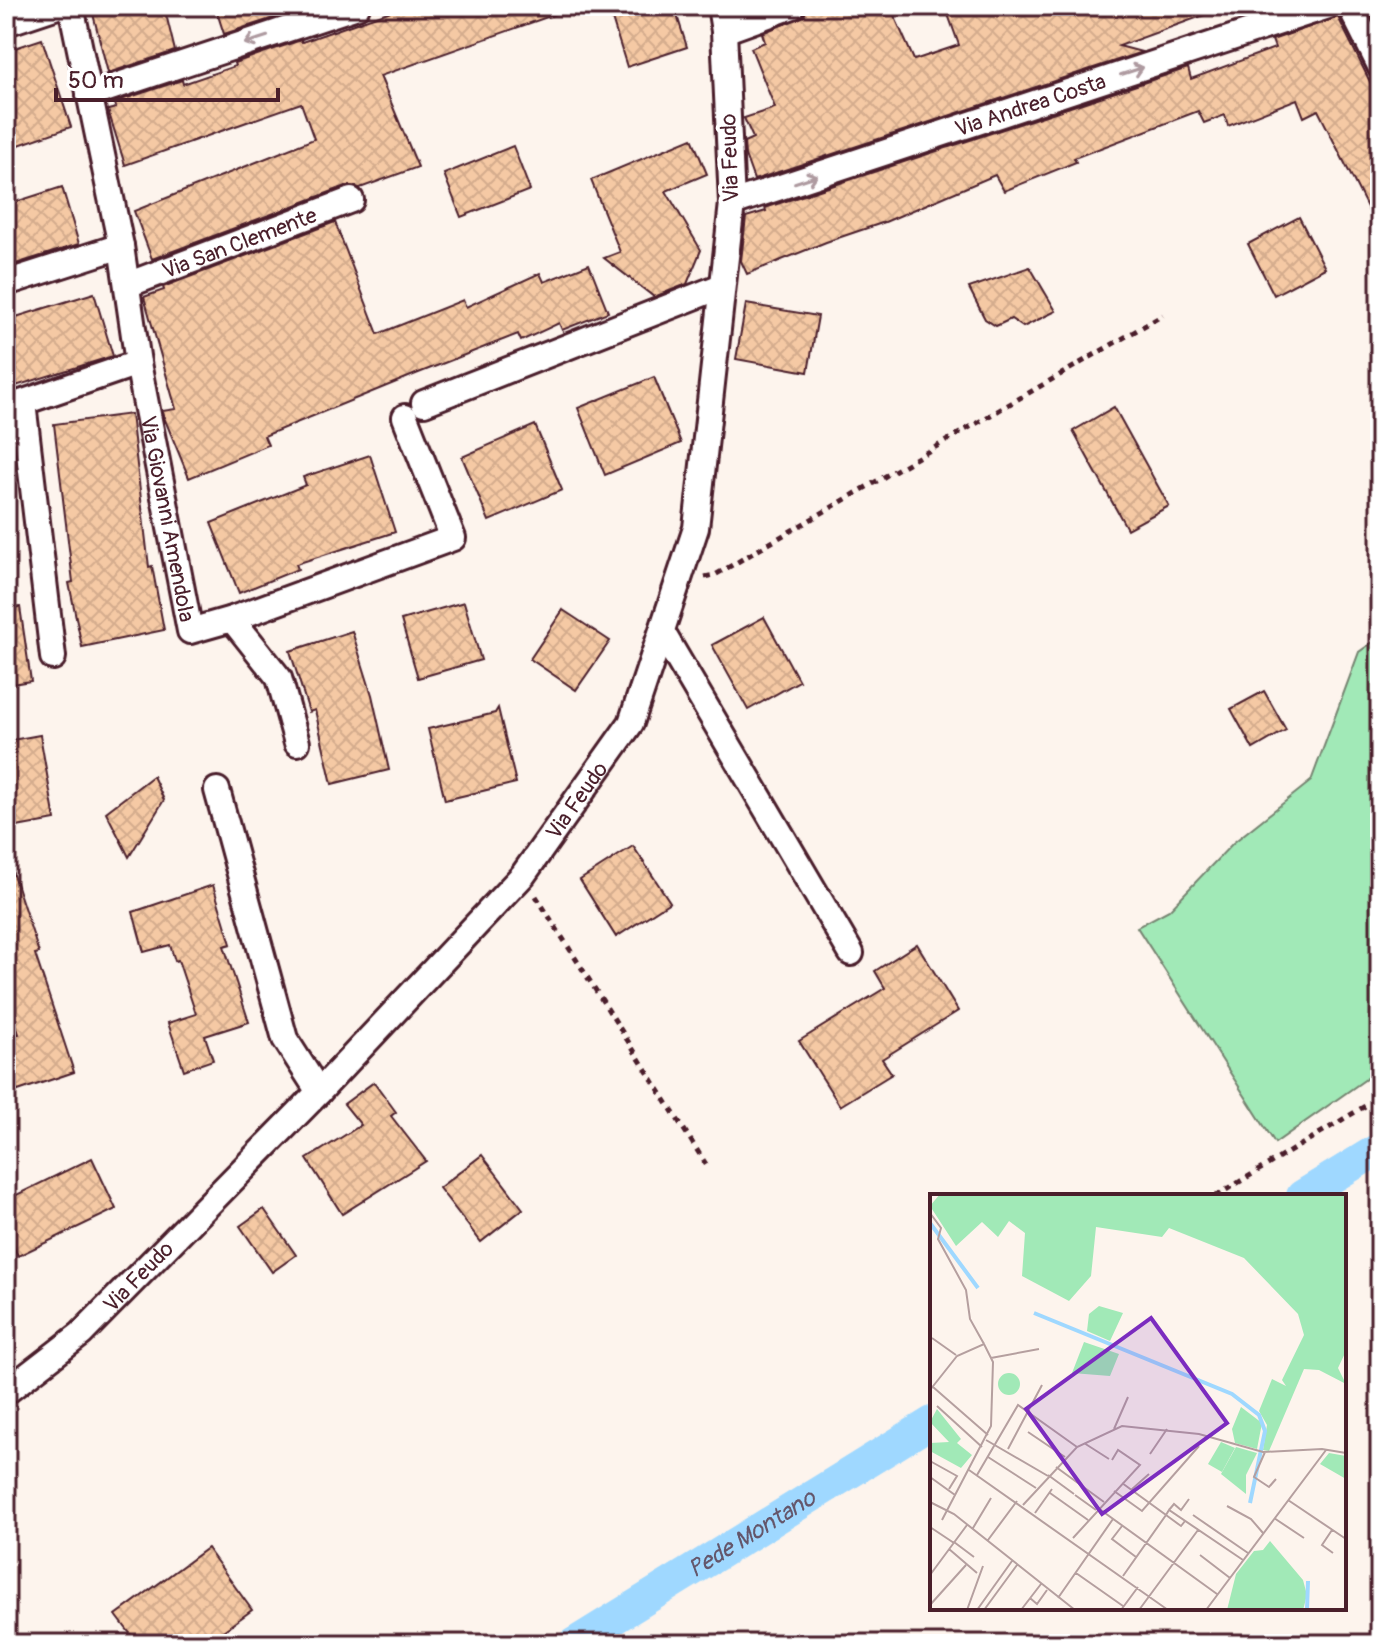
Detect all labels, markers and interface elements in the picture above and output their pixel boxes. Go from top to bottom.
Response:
one-way arrow [244,33,269,48]
scale bar [56,52,278,102]
one-way arrow [1120,62,1145,77]
text: 50 m [68,66,124,95]
street label: Via Andrea Costa [951,67,1110,143]
street label: Via Feudo [714,113,746,203]
one-way arrow [793,170,818,185]
street label: Via San Clemente [158,201,321,285]
street label: Via Giovanni Amendola [134,413,201,624]
street label: Via Feudo [540,756,614,845]
inset map [930,1194,1346,1610]
street label: Via Feudo [98,1235,180,1318]
water label: Pede Montano [683,1483,823,1584]

